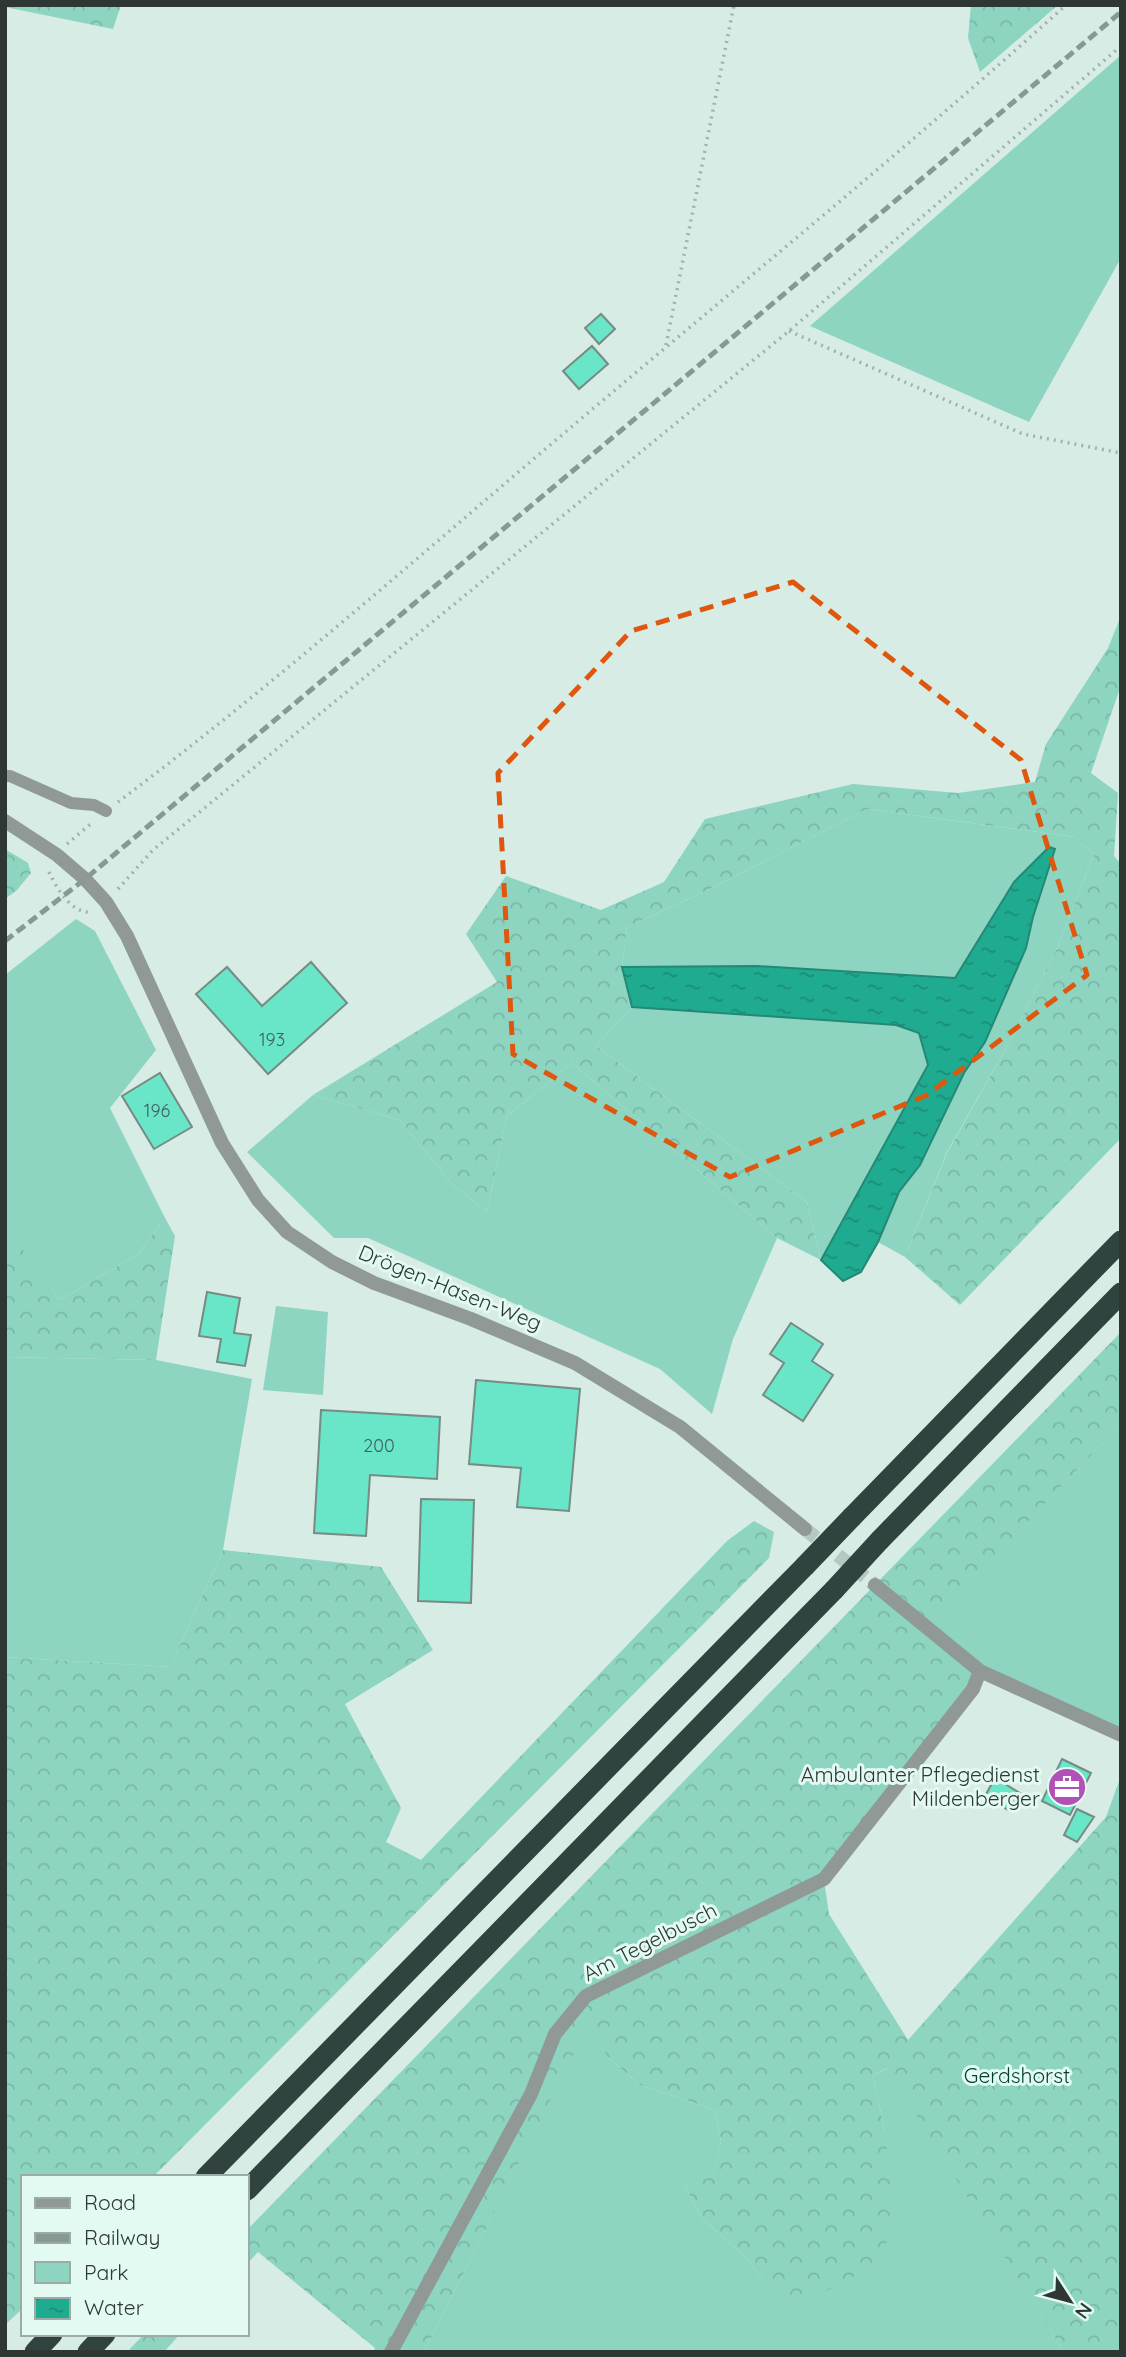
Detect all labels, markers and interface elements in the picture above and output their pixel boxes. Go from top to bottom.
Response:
house number: 193 [259,1028,285,1051]
house number: 196 [144,1099,171,1122]
street label: Drögen-Hasen-Weg [355,1238,546,1336]
house number: 200 [363,1434,395,1457]
place label: Ambulanter Pflegedienst Mildenberger [801,1761,1040,1811]
office icon: Ambulanter Pflegedienst Mildenberger [1046,1766,1088,1808]
street label: Am Tegelbusch [578,1896,721,1986]
park label: Gerdshorst [964,2062,1070,2088]
legend [21,2175,248,2336]
text: Road [84,2189,136,2215]
text: Railway [84,2224,160,2250]
text: Park [84,2259,128,2285]
north arrow [1035,2266,1105,2336]
text: Water [84,2294,144,2320]
text: N [1070,2298,1098,2324]

